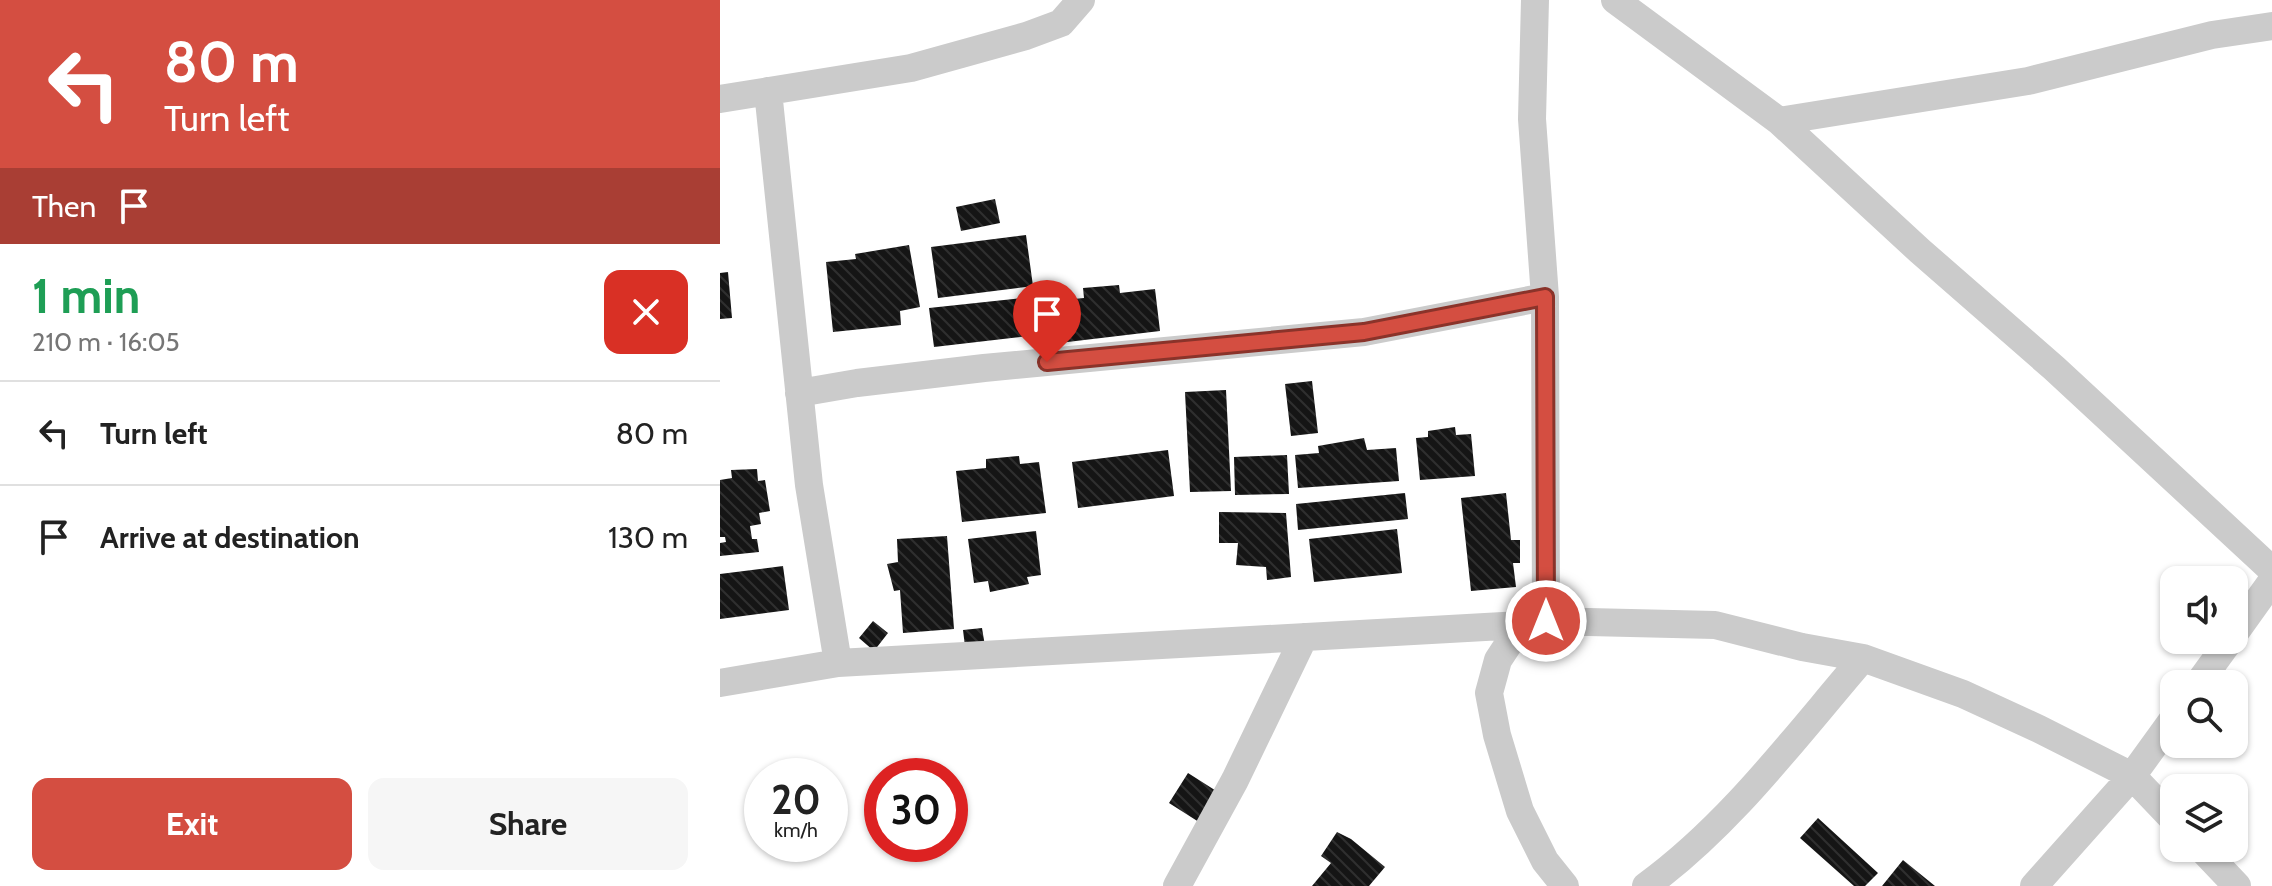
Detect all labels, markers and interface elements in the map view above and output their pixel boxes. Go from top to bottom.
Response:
text: 80 m [164,28,299,96]
icon: left [32,32,136,136]
text: Turn left [164,96,289,140]
icon: arrive [112,184,156,228]
text: Then [32,188,96,225]
text: 1 min [32,267,140,325]
button: close [604,270,688,354]
pin [1013,280,1081,362]
icon: arrive [1025,292,1069,336]
text: 210 m · 16:05 [32,326,180,358]
icon: left [32,411,76,455]
text: Turn left [100,415,208,452]
text: 80 m [616,415,688,452]
icon: arrive [32,515,76,559]
text: Arrive at destination [100,519,360,556]
text: 130 m [608,519,688,556]
map controls [2160,566,2248,862]
button: sound [2160,566,2248,654]
position arrow [1504,579,1588,663]
button: search [2160,670,2248,758]
speed limit sign: 30 [864,758,968,862]
button: layers [2160,774,2248,862]
text: 20 [771,775,821,824]
button: Exit [32,778,352,870]
button: Share [368,778,688,870]
text: km/h [774,818,818,842]

